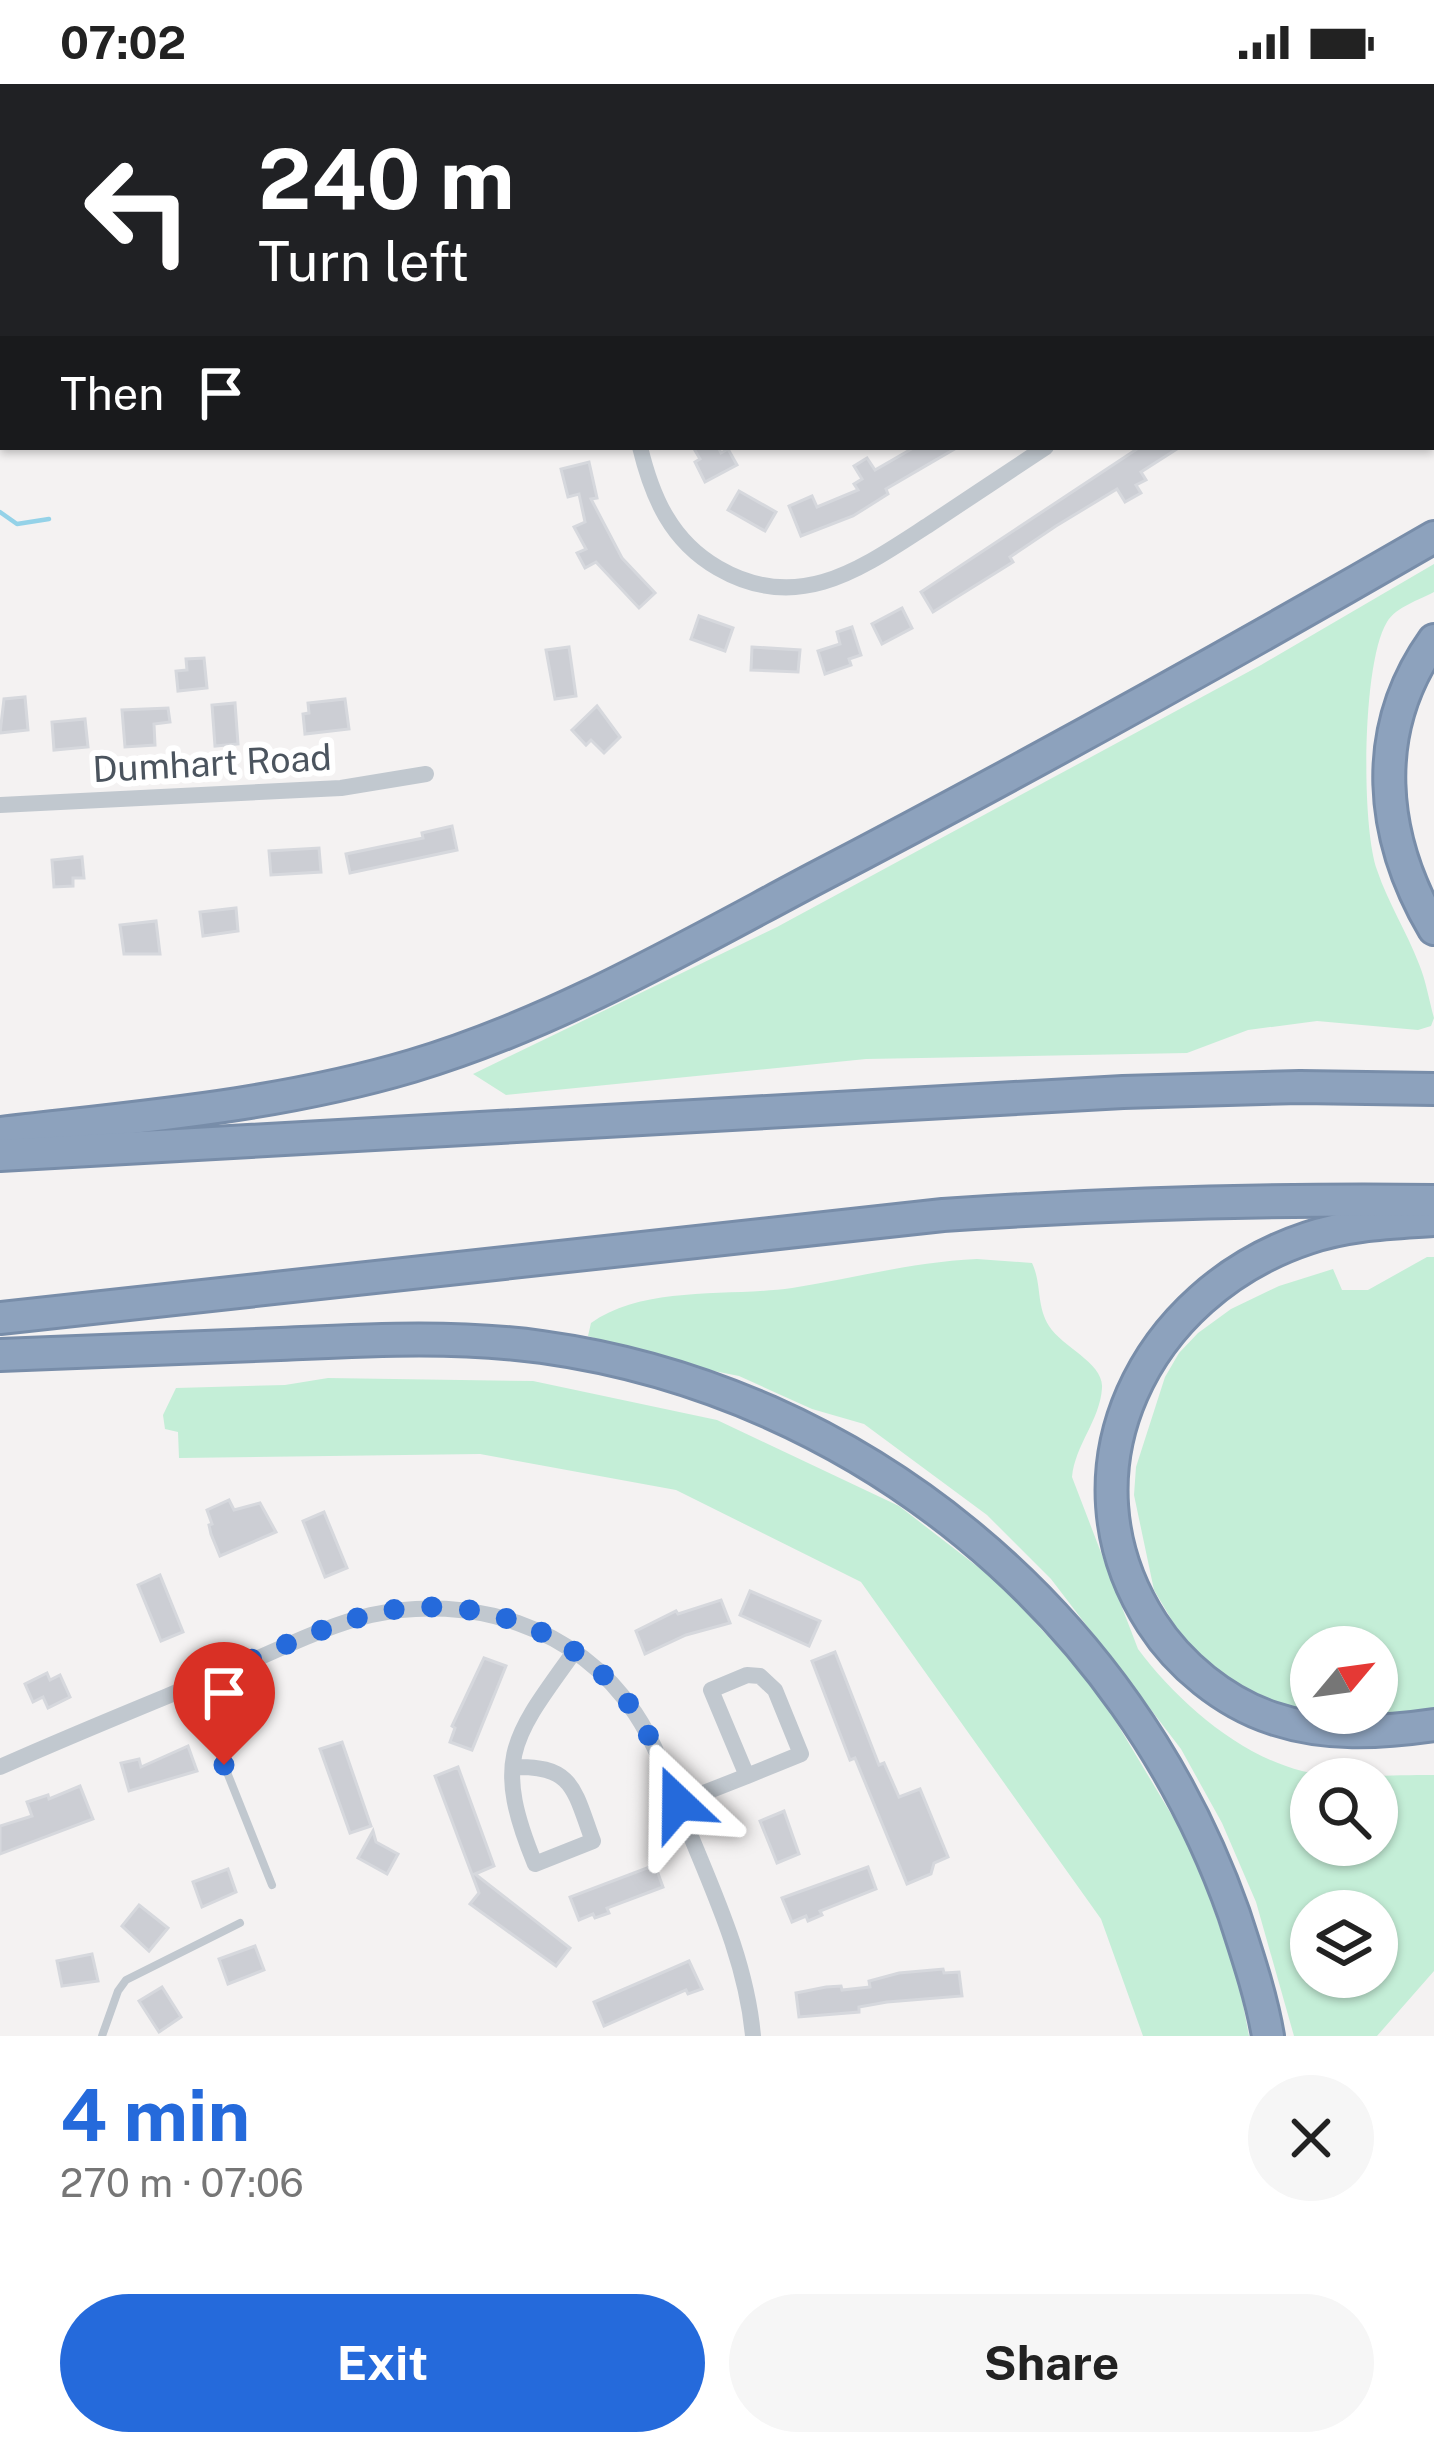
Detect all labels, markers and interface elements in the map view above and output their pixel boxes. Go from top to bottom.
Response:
text: 07:02 [60,16,186,69]
text: 240 m [258,129,515,228]
icon: left [60,132,216,288]
text: Turn left [258,230,469,293]
icon: arrive [188,360,254,426]
text: Then [60,367,164,420]
street label: Dumhart Road [91,736,333,790]
north arrow [1290,1626,1398,1734]
map controls [1290,1626,1398,1998]
pin [173,1642,275,1765]
icon: arrive [191,1660,257,1726]
position arrow [615,1740,741,1866]
button: search [1290,1758,1398,1866]
button: layers [1290,1890,1398,1998]
text: 4 min [60,2073,250,2157]
button: close [1248,2075,1374,2201]
text: 270 m · 07:06 [60,2160,304,2206]
button: Exit [60,2294,705,2432]
button: Share [729,2294,1374,2432]

